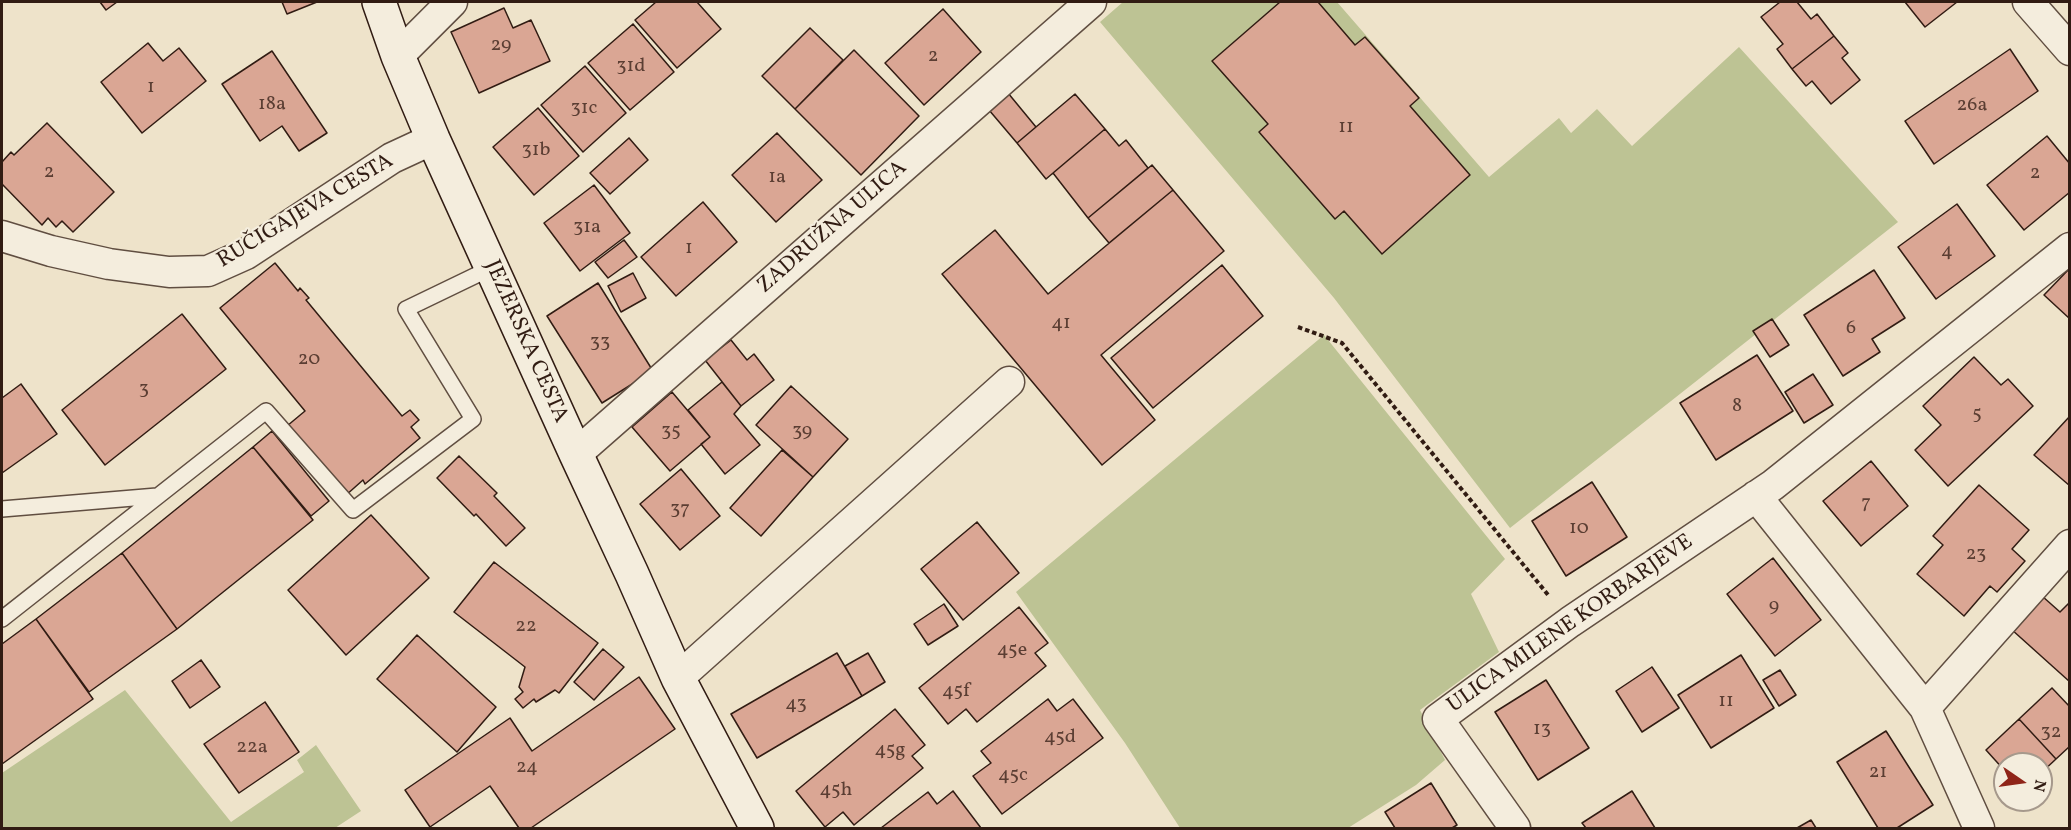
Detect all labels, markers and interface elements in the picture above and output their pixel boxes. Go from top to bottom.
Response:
house number: 29 [491,34,511,58]
house number: 2 [928,45,938,69]
house number: 31d [616,55,646,79]
house number: 1 [147,76,155,100]
house number: 18a [258,93,286,117]
house number: 26a [1957,94,1987,118]
house number: 31c [571,97,597,121]
house number: 11 [1338,116,1354,140]
house number: 31b [522,139,550,163]
street label: RUČIGAJEVA CESTA [213,149,399,275]
street label: ZADRUŽNA ULICA [753,156,913,300]
house number: 2 [44,161,54,185]
house number: 2 [2030,162,2040,186]
house number: 1a [768,166,786,190]
house number: 31a [573,216,601,240]
house number: 1 [685,237,693,261]
house number: 4 [1941,240,1953,264]
street label: JEZERSKA CESTA [477,257,573,427]
house number: 41 [1051,312,1071,336]
house number: 6 [1846,317,1856,341]
house number: 33 [590,331,610,355]
house number: 20 [298,348,320,372]
house number: 3 [139,378,149,402]
house number: 8 [1732,395,1742,419]
house number: 5 [1972,403,1982,427]
house number: 35 [661,420,681,444]
house number: 39 [792,420,812,444]
house number: 7 [1861,492,1871,516]
house number: 37 [670,498,690,522]
house number: 10 [1569,517,1589,541]
street label: ULICA MILENE KORBARJEVE [1443,530,1699,720]
house number: 23 [1966,543,1986,567]
house number: 9 [1769,595,1779,619]
house number: 22 [515,615,537,639]
house number: 45e [997,639,1027,663]
house number: 45f [942,680,970,704]
house number: 11 [1718,690,1734,714]
house number: 43 [785,693,807,717]
house number: 13 [1533,718,1551,742]
house number: 32 [2041,721,2061,745]
house number: 45d [1044,726,1076,750]
house number: 22a [236,736,268,760]
house number: 45g [874,739,906,763]
north arrow [1993,752,2053,812]
house number: 24 [516,756,538,780]
house number: 21 [1869,761,1887,785]
house number: 45c [998,764,1028,788]
text: N [2027,777,2051,794]
house number: 45h [820,779,852,803]

